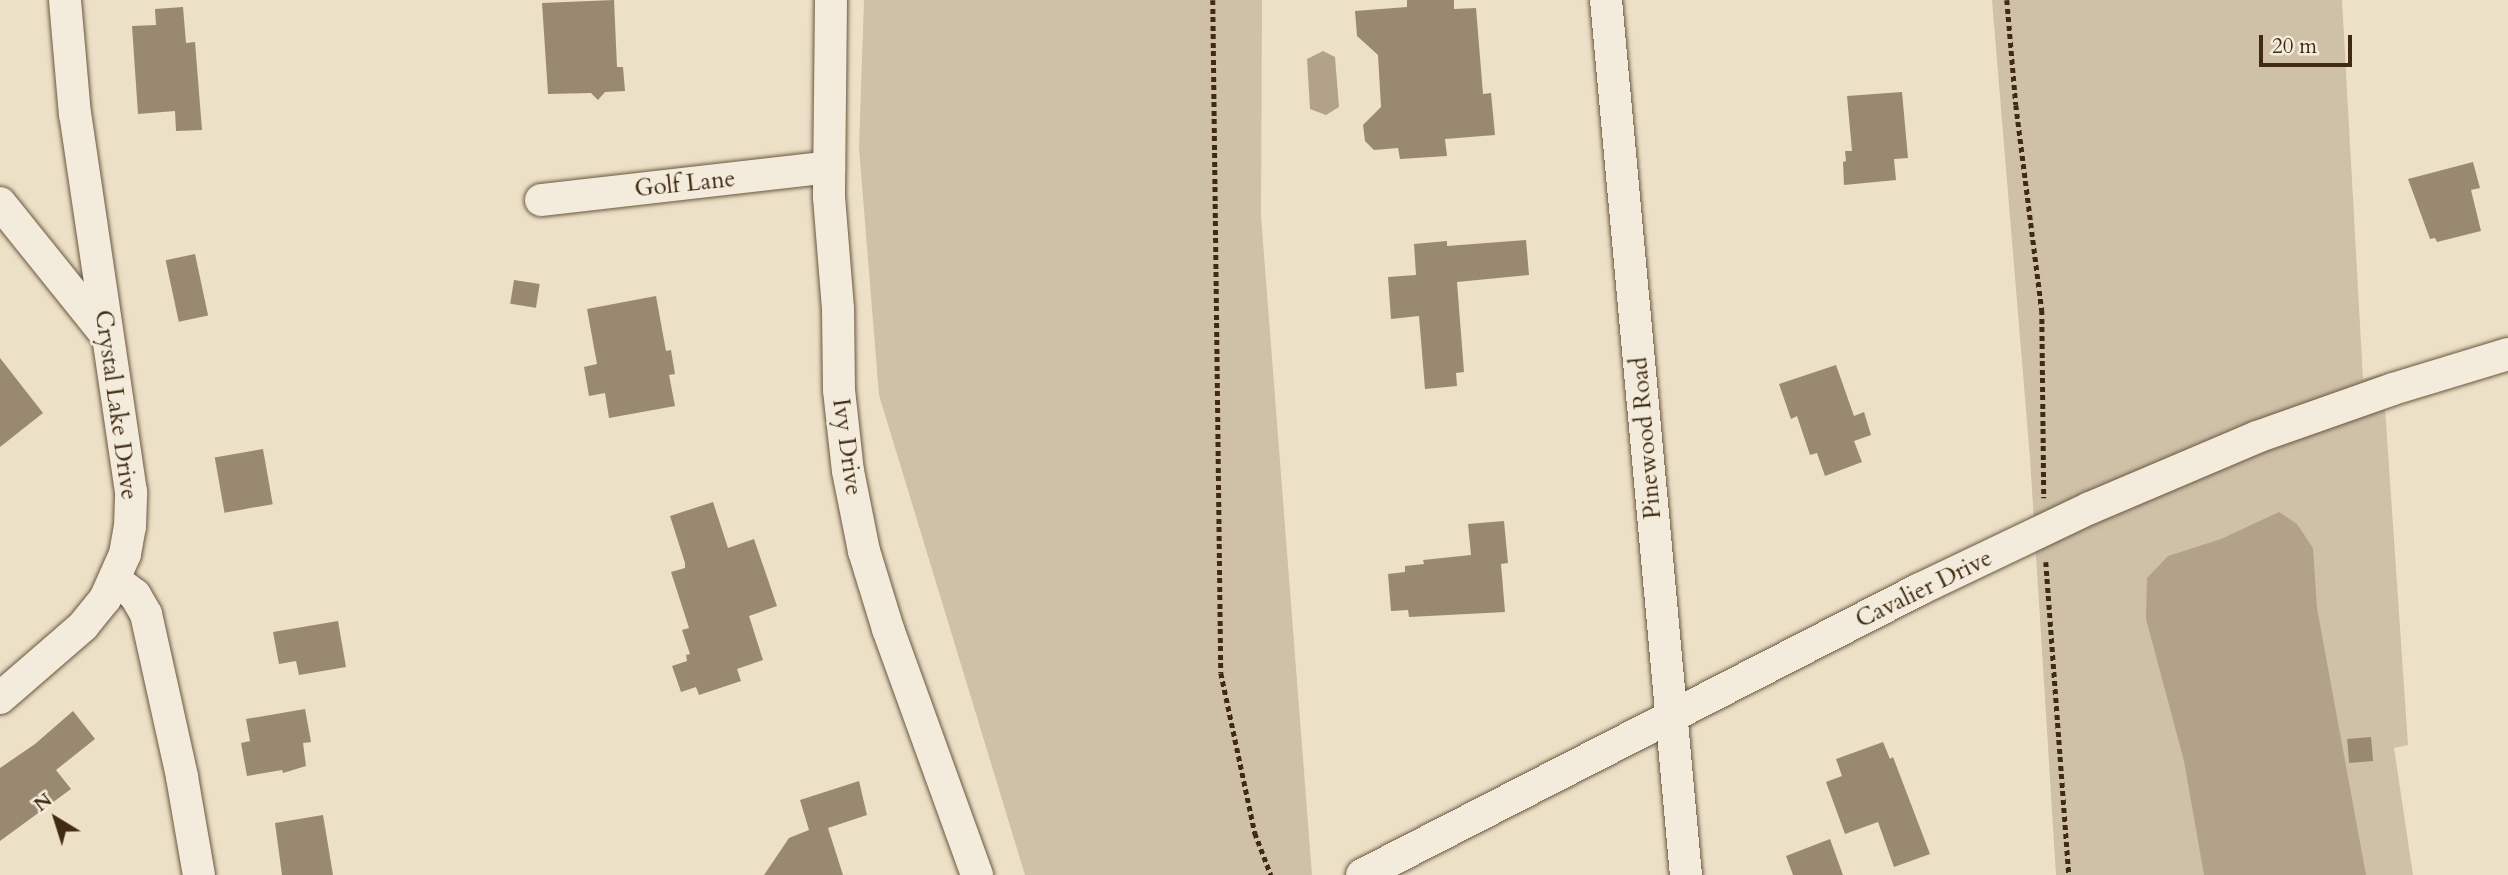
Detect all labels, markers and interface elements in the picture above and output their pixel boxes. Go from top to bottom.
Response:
scale bar [2263,21,2356,65]
text: 20 m [2272,32,2317,61]
street label: Golf Lane [633,164,737,204]
street label: Crystal Lake Drive [88,308,144,502]
street label: Pinewood Road [1625,356,1667,520]
street label: Ivy Drive [826,397,868,497]
street label: Cavalier Drive [1851,544,1997,634]
north arrow [21,784,91,854]
text: N [29,787,58,818]

